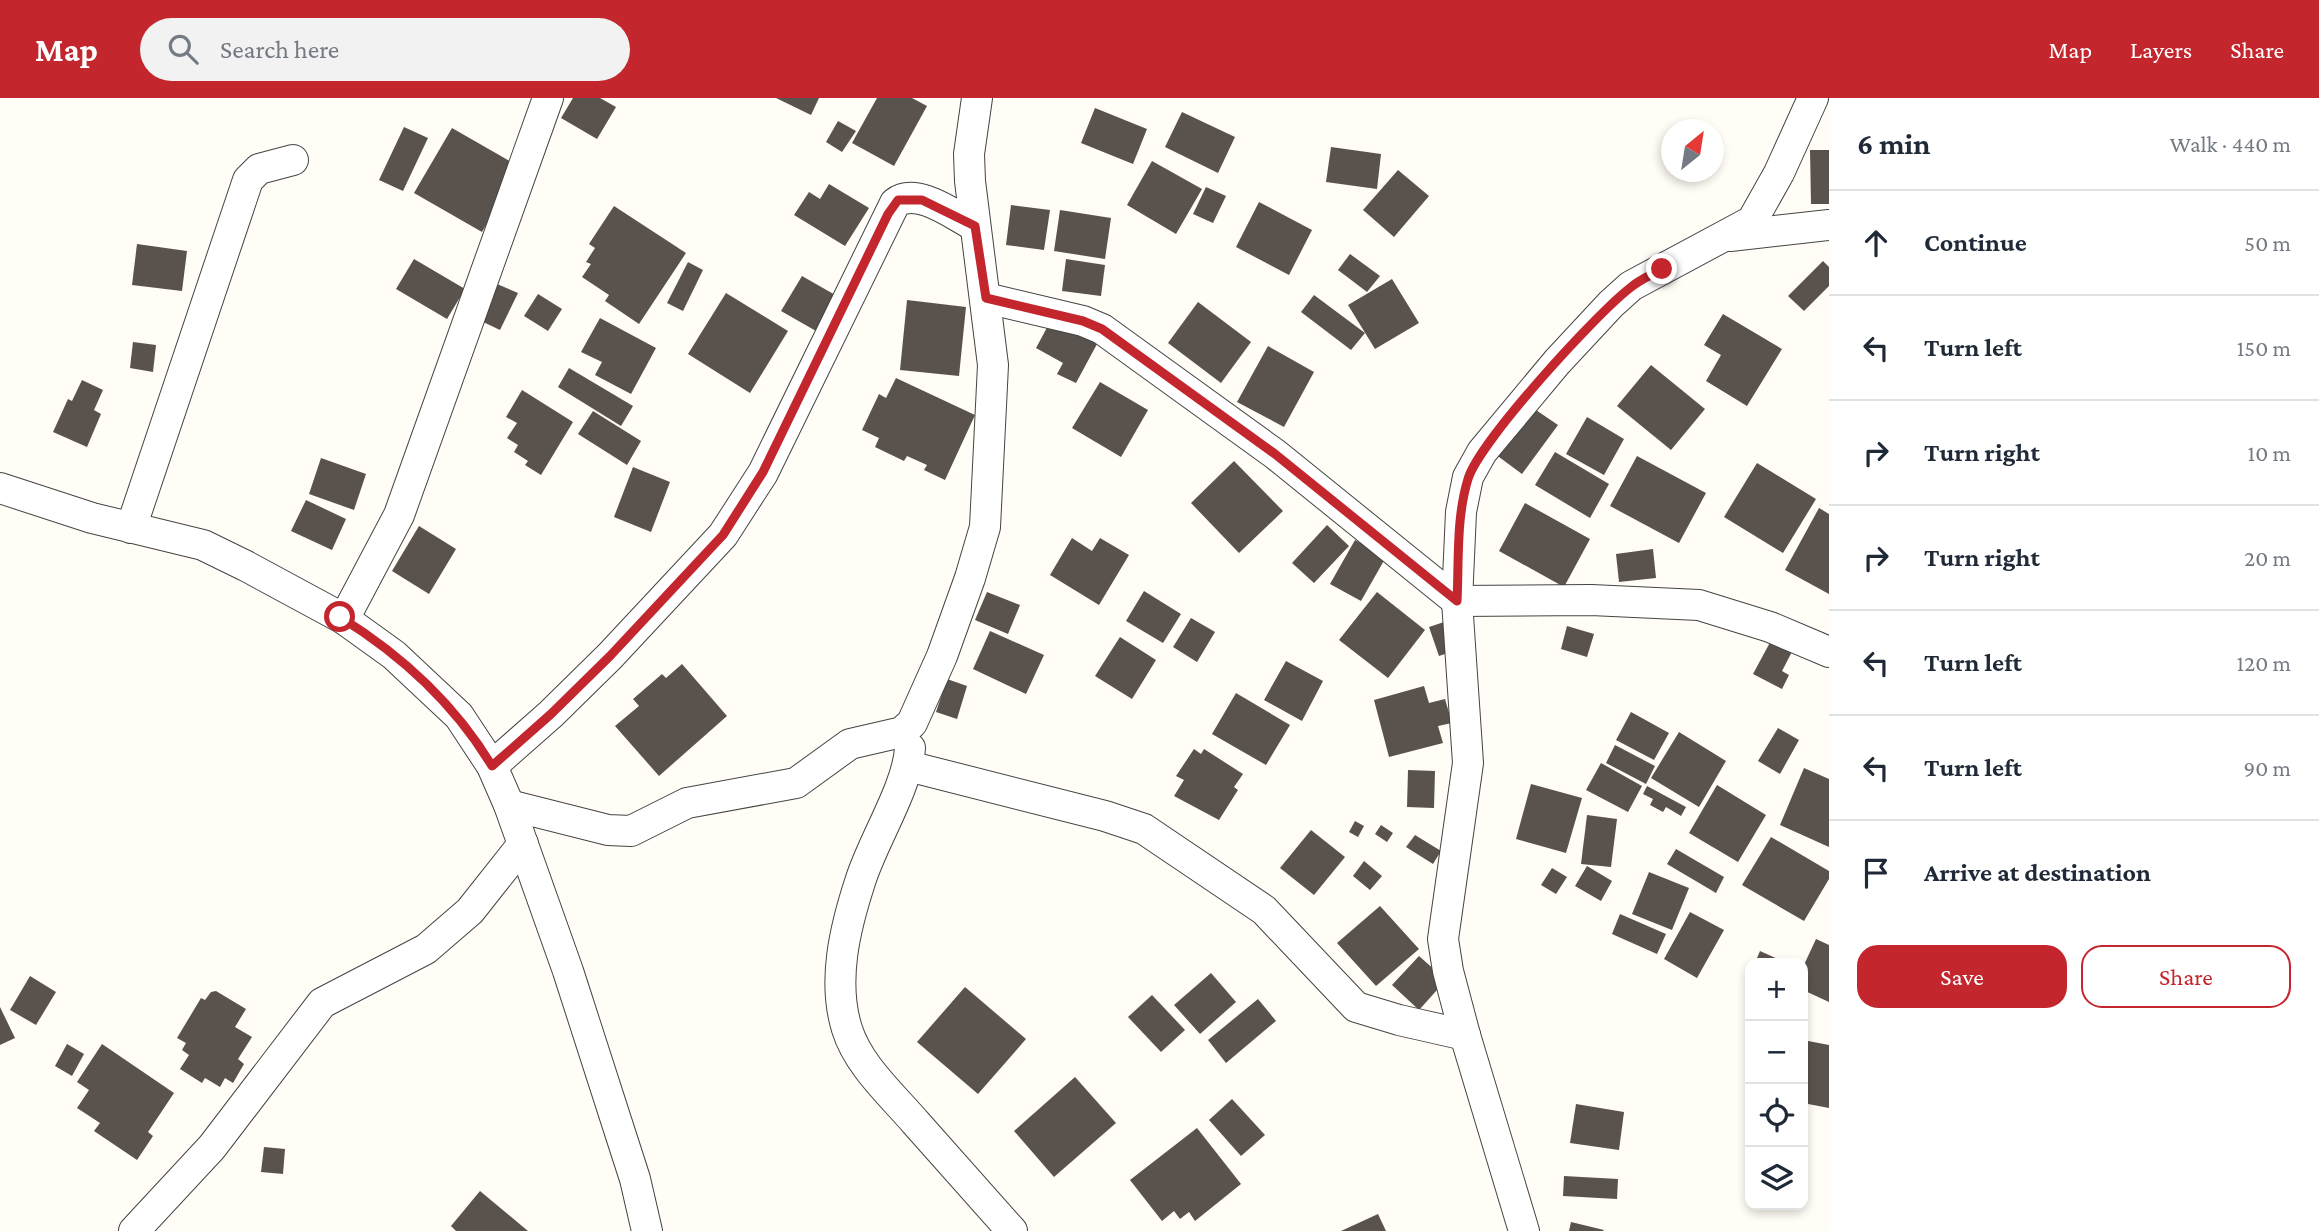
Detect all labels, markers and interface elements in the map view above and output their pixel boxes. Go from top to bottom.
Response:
search box [140,18,630,81]
icon: search [164,30,202,68]
text: Map [35,31,98,68]
text: Search here [220,35,339,64]
text: Map [2048,36,2092,63]
text: Layers [2130,36,2192,63]
text: Share [2230,36,2284,63]
north arrow [1661,119,1724,182]
text: 6 min [1857,127,1930,160]
text: Walk · 440 m [2170,131,2291,157]
icon: ahead [1857,224,1895,262]
text: Continue [1924,228,2027,257]
text: 50 m [2244,230,2291,256]
route end [1646,253,1677,284]
icon: left [1857,329,1895,367]
text: Turn left [1924,333,2022,362]
text: 150 m [2237,335,2291,361]
icon: right [1857,434,1895,472]
text: Turn right [1924,438,2040,467]
text: 10 m [2248,440,2291,466]
icon: right [1857,539,1895,577]
text: Turn right [1924,543,2040,572]
text: 20 m [2244,545,2291,571]
route start [324,601,355,632]
icon: left [1857,644,1895,682]
text: Turn left [1924,648,2022,677]
text: 120 m [2237,650,2291,676]
icon: left [1857,749,1895,787]
text: Turn left [1924,753,2022,782]
text: 90 m [2244,755,2291,781]
icon: arrive [1857,854,1895,892]
text: Arrive at destination [1924,858,2151,887]
button: Save [1857,945,2067,1008]
button: Share [2081,945,2291,1008]
map controls [1745,958,1808,1210]
button: + [1745,958,1808,1021]
button: − [1745,1021,1808,1084]
button: locate [1745,1084,1808,1147]
button: layers [1745,1147,1808,1210]

